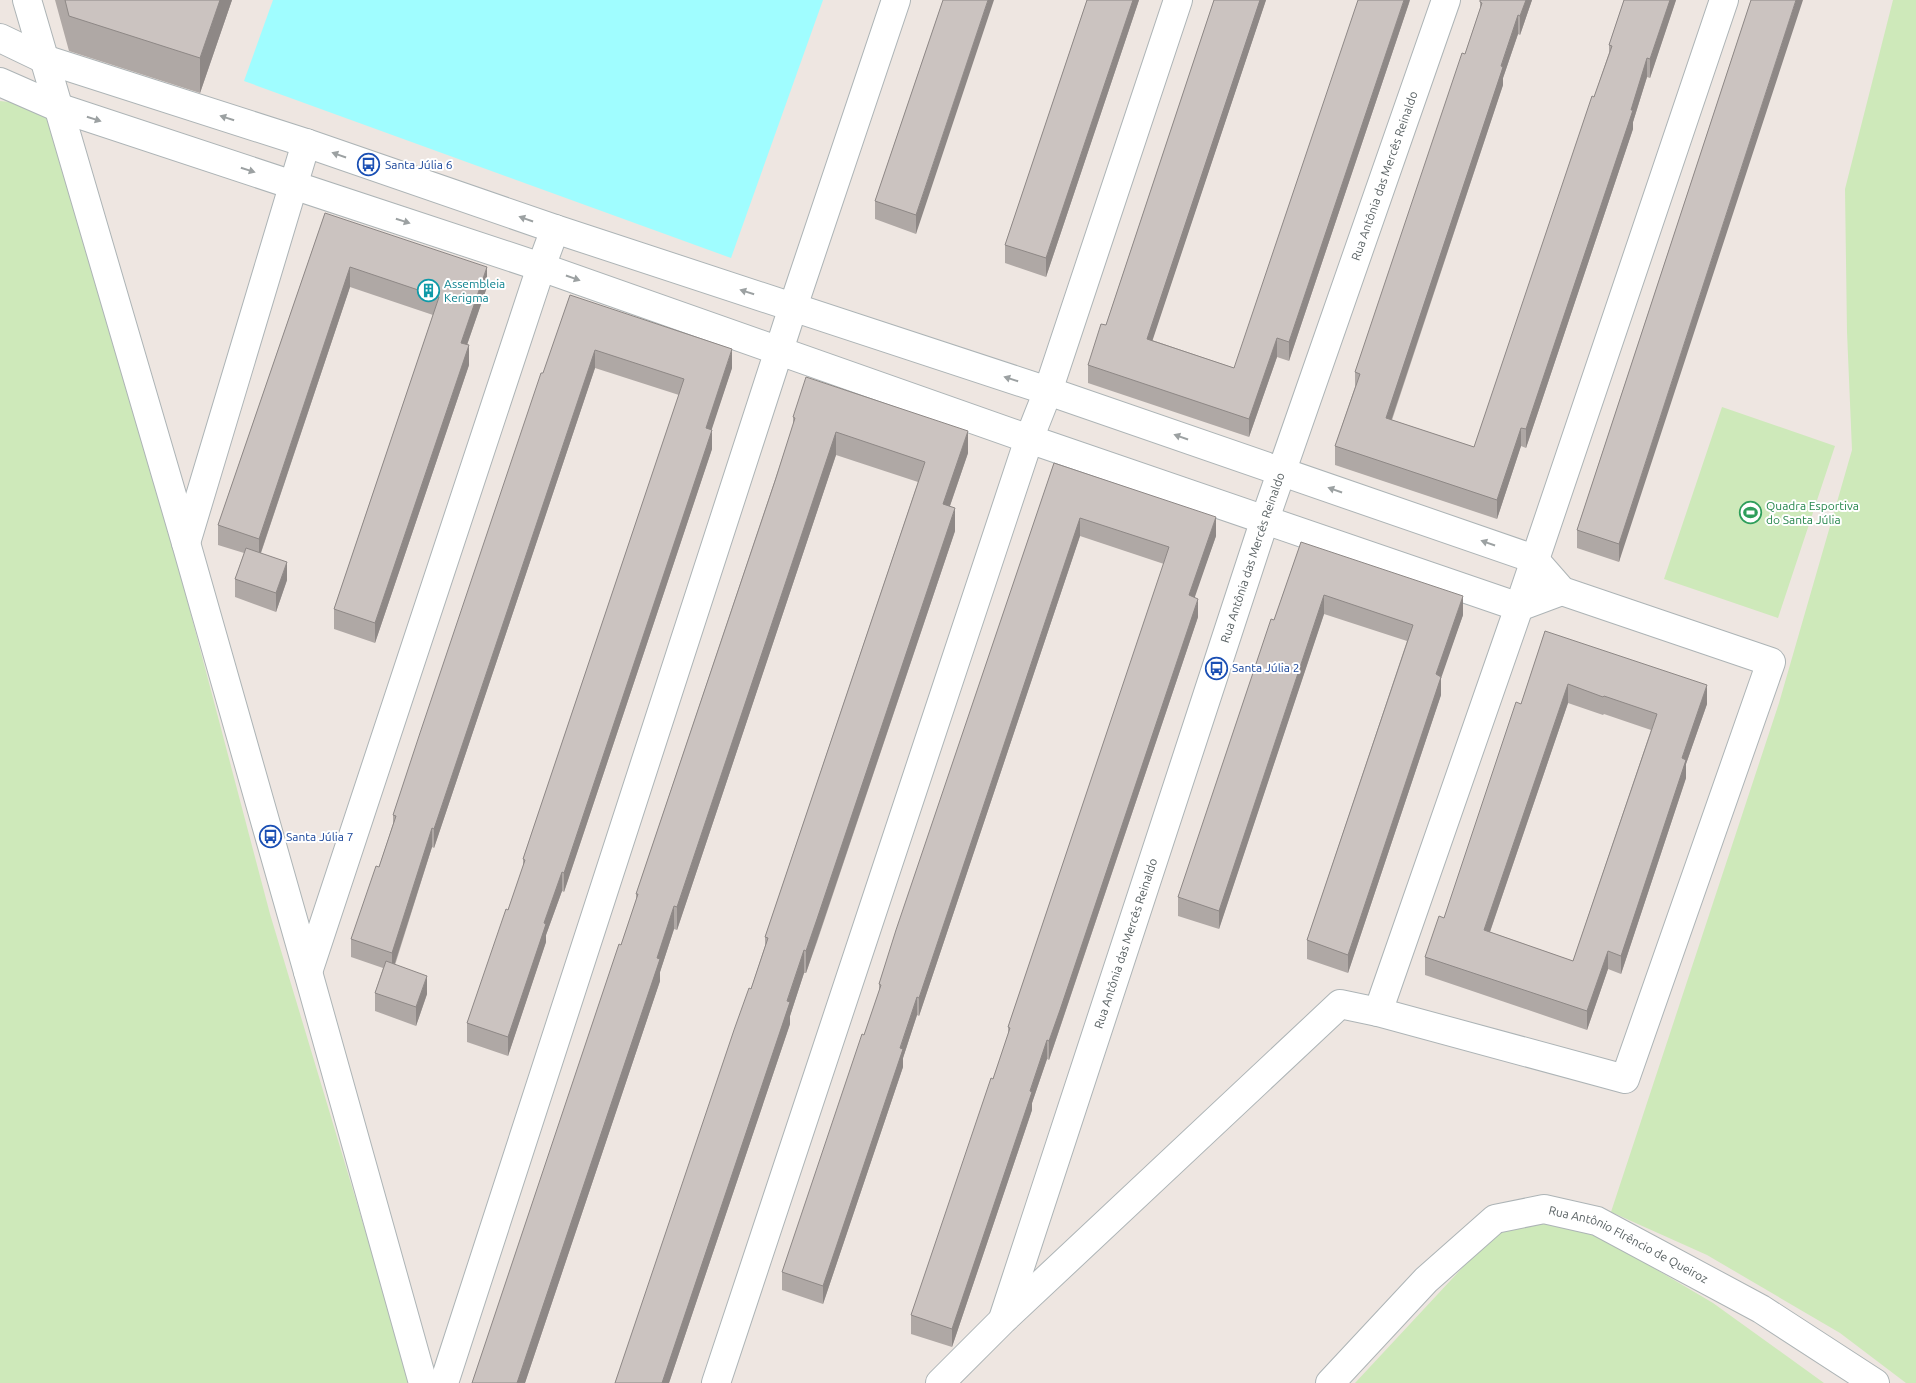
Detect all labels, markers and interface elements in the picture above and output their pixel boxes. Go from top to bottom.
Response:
street label: Rua Antônia das Mercês Reinaldo [1349,89,1420,262]
one-way arrow [219,113,234,121]
one-way arrow [87,115,102,123]
one-way arrow [332,151,347,158]
bus stop icon: Santa Júlia 6 [357,153,381,177]
place label: Santa Júlia 6 [385,158,453,171]
one-way arrow [241,167,256,175]
one-way arrow [518,215,533,223]
one-way arrow [395,218,410,226]
one-way arrow [566,275,581,282]
place label: Assembleia Kerigma [444,277,505,304]
building icon: Assembleia Kerigma [416,279,440,303]
one-way arrow [739,287,754,295]
one-way arrow [1003,374,1018,382]
one-way arrow [1173,433,1188,441]
street label: Rua Antônia das Mercês Reinaldo [1218,471,1287,644]
one-way arrow [1327,486,1342,494]
place label: Quadra Esportiva do Santa Júlia [1766,499,1859,526]
sports icon: Quadra Esportiva do Santa Júlia [1738,501,1762,525]
one-way arrow [1481,539,1496,546]
bus stop icon: Santa Júlia 2 [1204,656,1228,680]
place label: Santa Júlia 2 [1232,661,1299,674]
bus stop icon: Santa Júlia 7 [258,825,282,849]
place label: Santa Júlia 7 [286,830,353,843]
street label: Rua Antônia das Mercês Reinaldo [1092,856,1159,1030]
street label: Rua Antônio Flrêncio de Queiroz [1548,1203,1711,1286]

